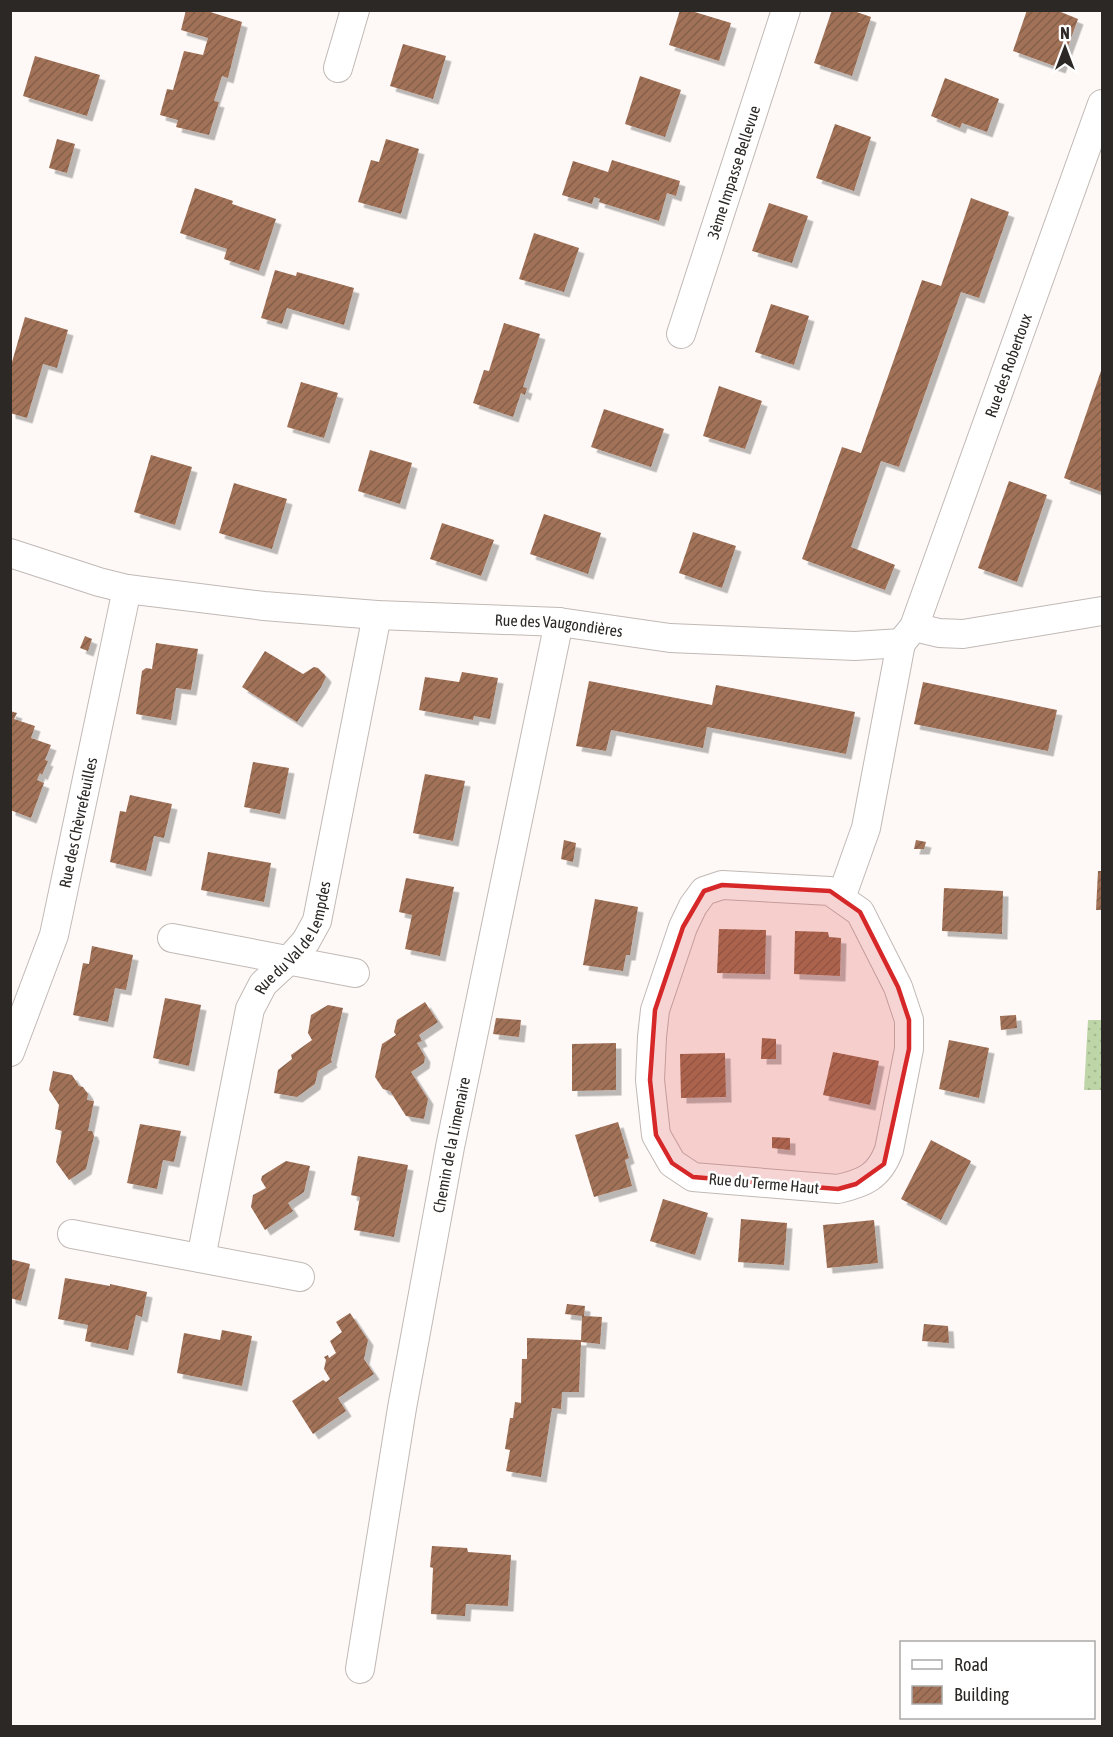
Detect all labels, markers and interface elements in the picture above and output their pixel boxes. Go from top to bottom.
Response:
north arrow [1035,18,1095,78]
text: N [1060,24,1070,42]
street label: 3ème Impasse Bellevue [703,103,763,241]
street label: Rue des Robertoux [981,311,1035,420]
street label: Rue des Vaugondières [494,611,624,640]
street label: Rue des Chèvrefeuilles [55,755,100,889]
street label: Rue du Val de Lempdes [250,879,334,997]
street label: Chemin de la Limenaire [429,1075,473,1214]
street label: Rue du Terme Haut [708,1169,820,1197]
legend [900,1641,1095,1719]
text: Road [954,1654,988,1675]
text: Building [954,1684,1009,1705]

